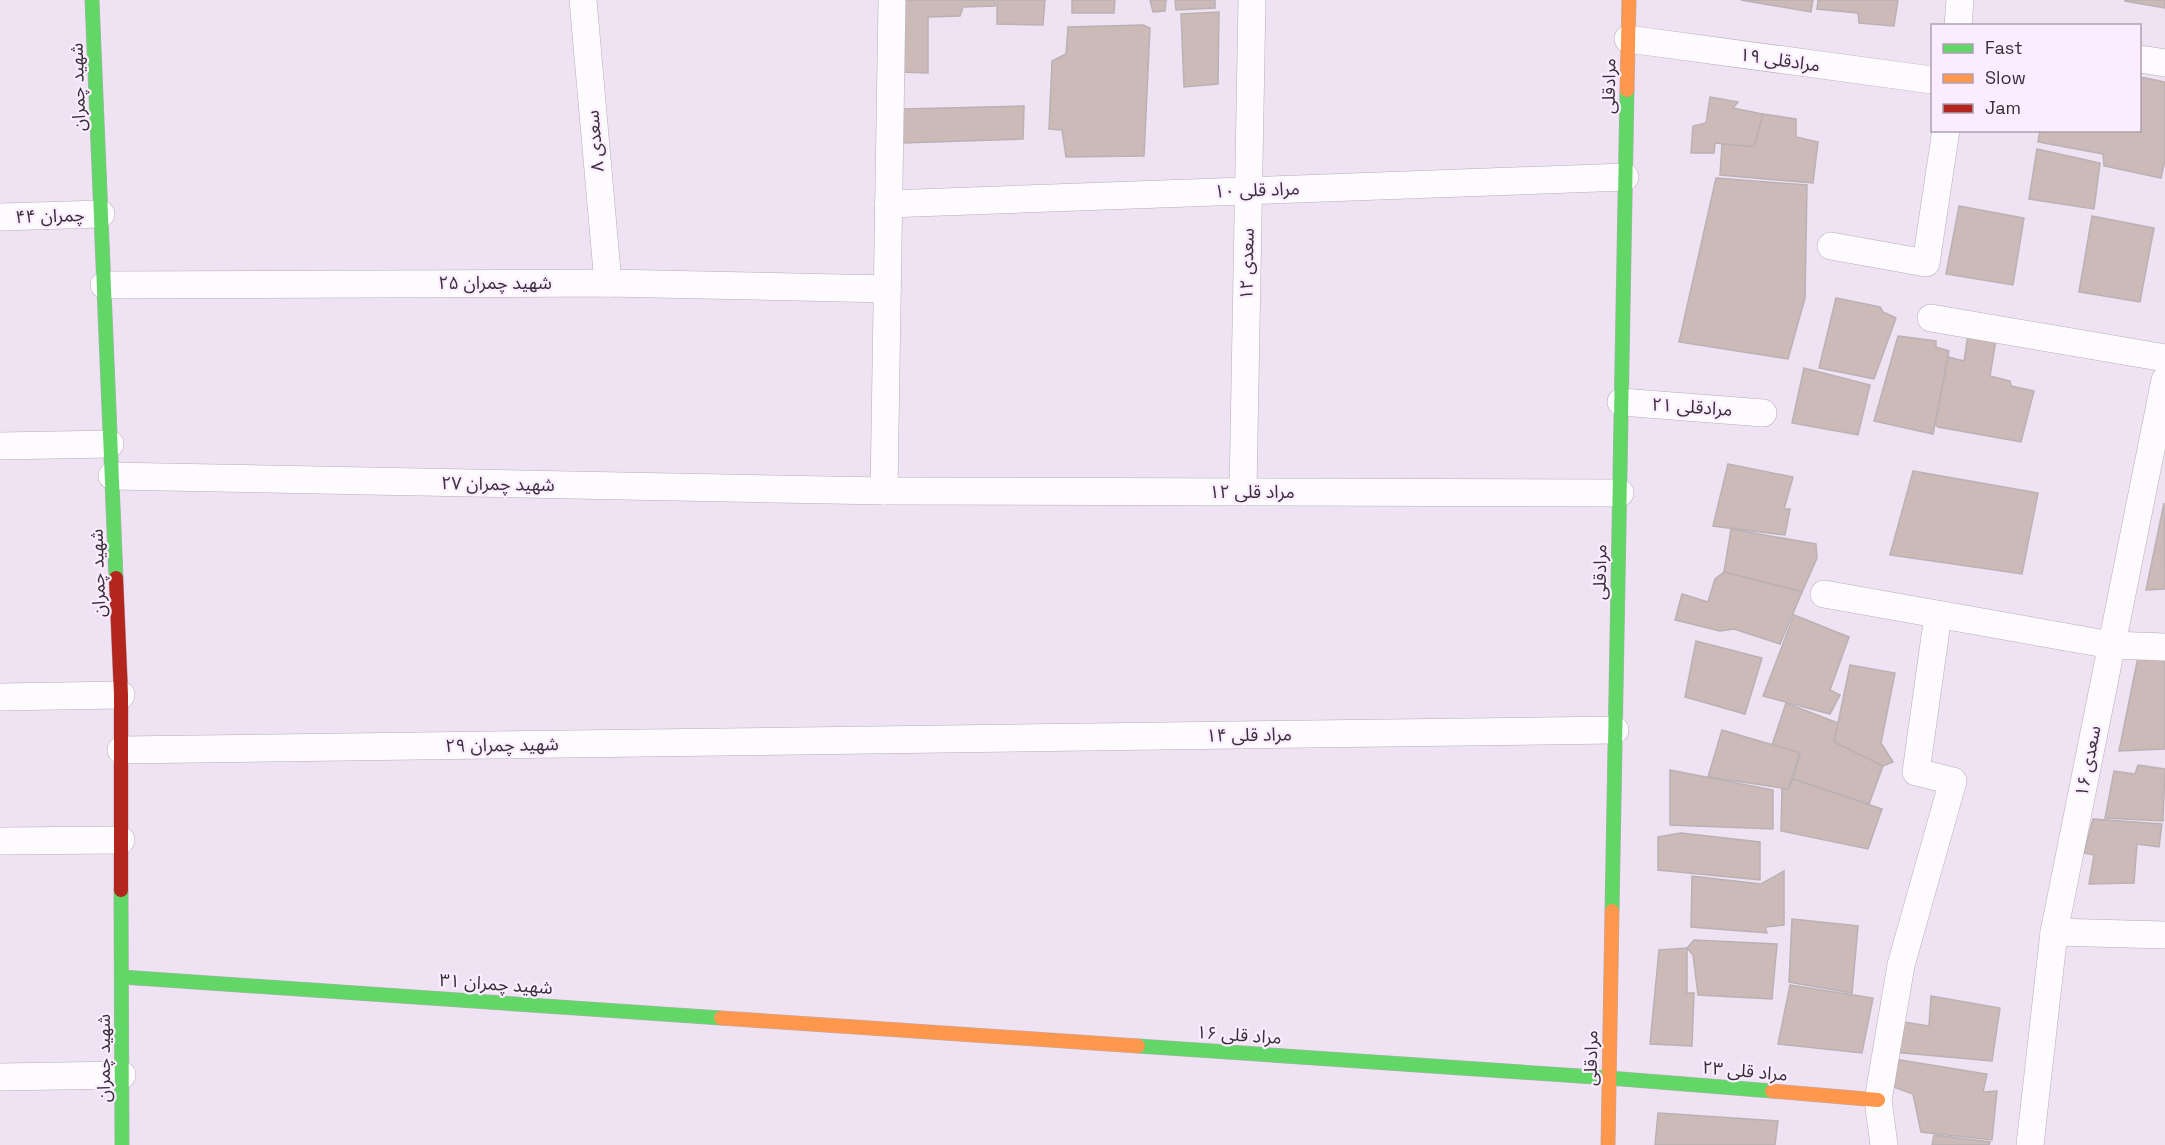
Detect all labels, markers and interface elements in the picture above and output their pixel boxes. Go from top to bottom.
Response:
legend [1931,24,2141,132]
text: Fast [1985,36,2022,59]
street label: شهید چمران [64,42,91,132]
street label: مرادقلی ۱۹ [1738,42,1822,77]
street label: مرادقلی [1597,58,1620,114]
text: Slow [1985,66,2026,89]
text: Jam [1985,96,2021,119]
street label: سعدی ۸ [580,109,609,173]
street label: مراد قلی ۱۰ [1214,177,1300,202]
street label: چمران ۴۴ [15,203,85,228]
street label: سعدی ۱۲ [1234,228,1259,300]
street label: شهید چمران ۲۵ [438,271,552,294]
street label: مرادقلی ۲۱ [1651,392,1733,421]
street label: شهید چمران ۲۷ [441,471,555,496]
street label: مراد قلی ۱۲ [1209,480,1295,503]
street label: شهید چمران [84,528,111,618]
street label: مرادقلی [1588,544,1611,600]
street label: مراد قلی ۱۴ [1206,722,1292,747]
street label: سعدی ۱۶ [2069,723,2106,798]
street label: شهید چمران ۲۹ [445,732,559,757]
street label: شهید چمران ۳۱ [439,968,554,999]
street label: شهید چمران [92,1014,115,1102]
street label: مراد قلی ۱۶ [1196,1020,1283,1049]
street label: مرادقلی [1579,1030,1602,1086]
street label: مراد قلی ۲۳ [1701,1055,1789,1086]

